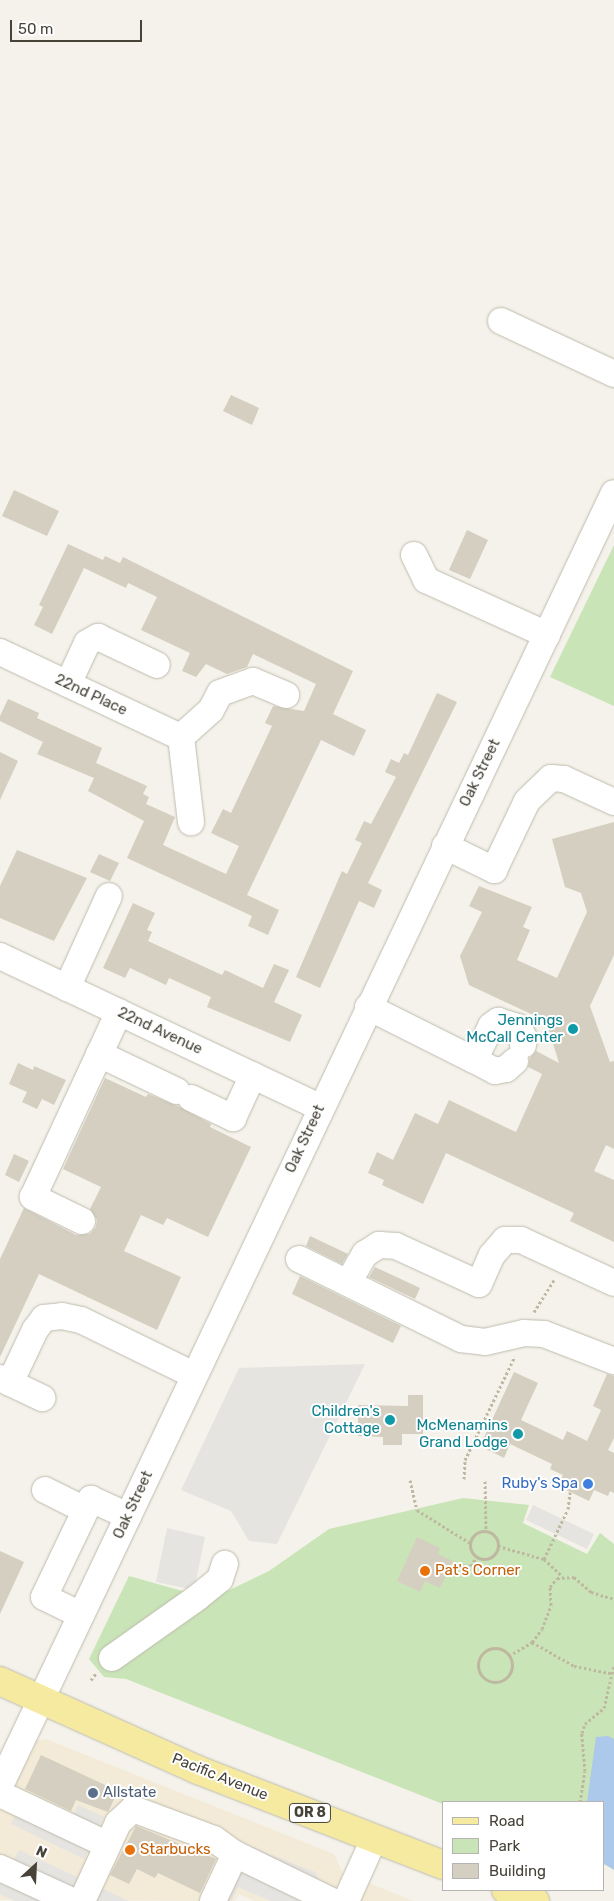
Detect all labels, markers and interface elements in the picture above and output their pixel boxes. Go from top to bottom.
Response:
scale bar [12,10,145,42]
text: 50 m [18,20,53,38]
street label: 22nd Place [52,670,130,720]
street label: Oak Street [456,736,504,810]
street label: 22nd Avenue [115,1003,205,1059]
place label: Jennings McCall Center [466,1011,563,1046]
marker: Jennings McCall Center [567,1023,579,1035]
street label: Oak Street [281,1102,329,1176]
place label: Children's Cottage [311,1402,380,1437]
marker: Children's Cottage [384,1414,396,1426]
place label: McMenamins Grand Lodge [416,1416,508,1451]
marker: McMenamins Grand Lodge [512,1428,524,1440]
street label: Oak Street [109,1468,157,1542]
place label: Ruby's Spa [501,1475,578,1493]
marker: Ruby's Spa [582,1478,594,1490]
place label: Pat's Corner [435,1562,520,1580]
marker: Pat's Corner [419,1565,431,1577]
street label: Pacific Avenue [169,1749,271,1805]
place label: Allstate [103,1784,156,1802]
marker: Allstate [87,1787,99,1799]
legend [442,1801,604,1891]
road number: OR 8 [289,1802,331,1825]
text: Road [489,1812,525,1830]
text: Park [489,1837,520,1855]
north arrow [10,1841,60,1891]
place label: Starbucks [140,1841,211,1859]
text: N [33,1842,50,1862]
marker: Starbucks [124,1844,136,1856]
text: Building [489,1862,546,1880]

